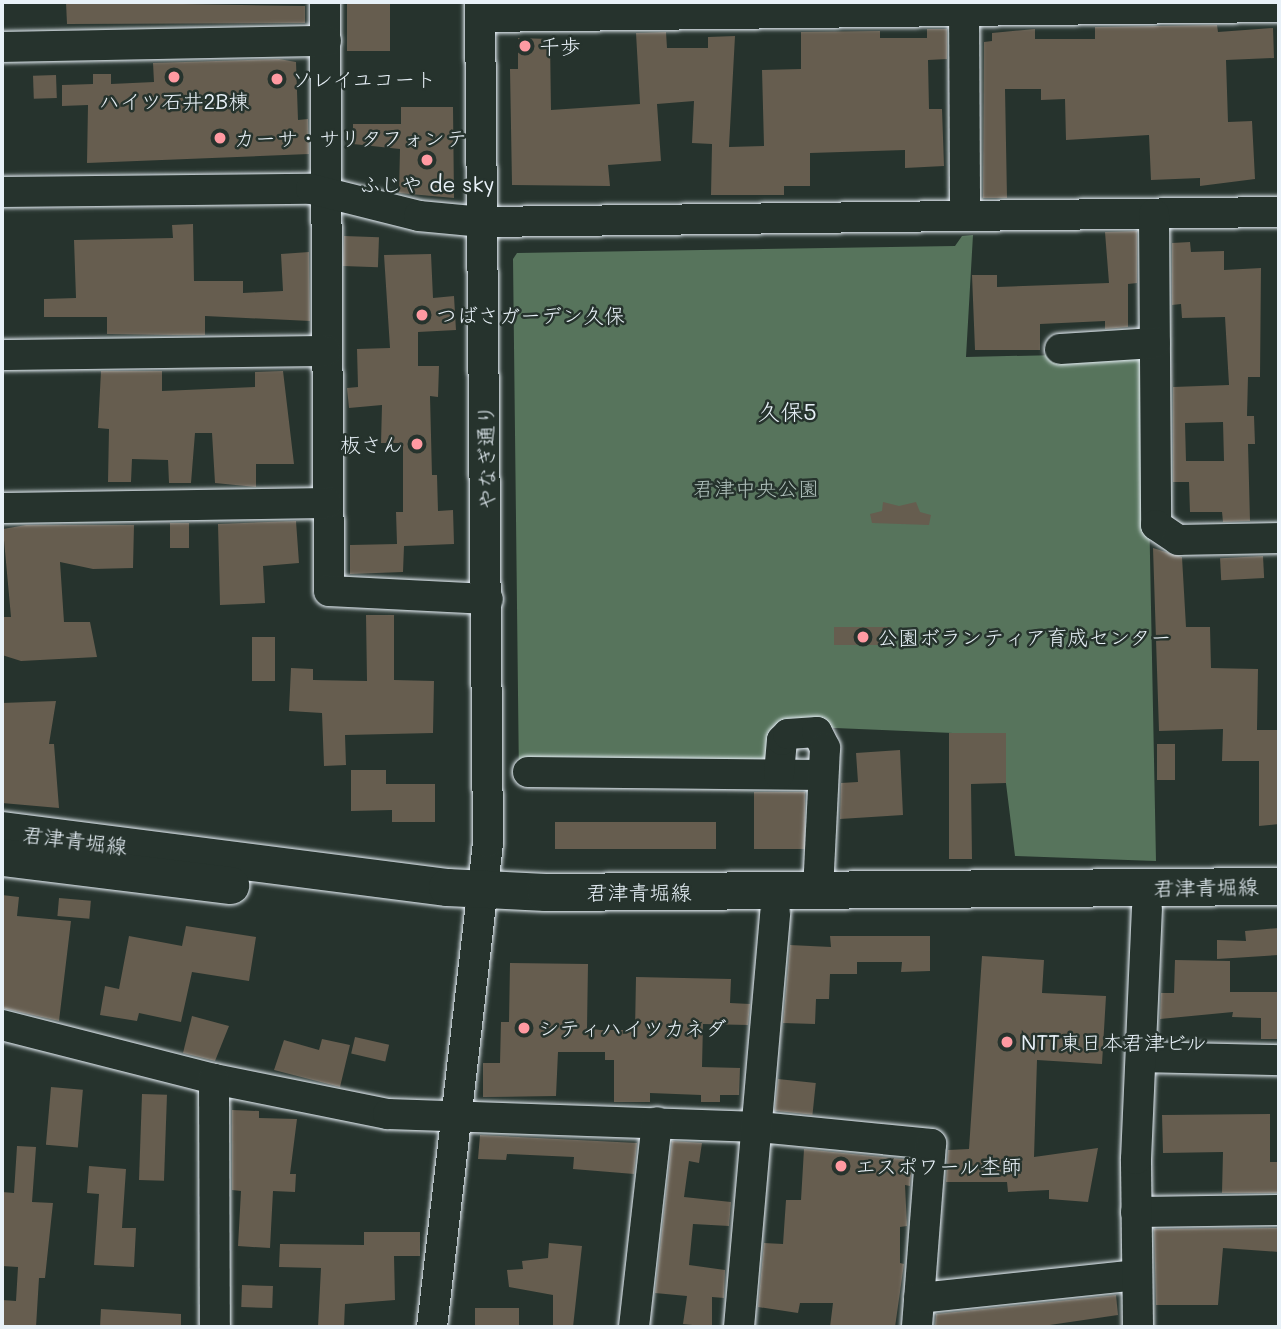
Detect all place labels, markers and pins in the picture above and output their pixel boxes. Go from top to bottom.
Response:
place label: 千歩 [539,33,581,59]
marker: 千歩 [517,38,533,54]
place label: ソレイユコート [291,66,438,92]
marker: ハイツ石井2B棟 [166,69,182,85]
marker: ソレイユコート [269,71,285,87]
place label: ハイツ石井2B棟 [99,88,249,114]
place label: カーサ・サリタフォンテ [234,125,465,151]
marker: カーサ・サリタフォンテ [212,130,228,146]
marker: ふじや de sky [419,152,435,168]
place label: ふじや de sky [359,171,495,197]
place label: つばさガーデン久保 [436,302,625,328]
marker: つばさガーデン久保 [414,307,430,323]
place label: 板さん [340,431,403,457]
marker: 板さん [409,436,425,452]
place label: 公園ボランティア育成センター [877,624,1171,650]
marker: 公園ボランティア育成センター [855,629,871,645]
place label: シティハイツカネダ [538,1015,727,1041]
marker: シティハイツカネダ [516,1020,532,1036]
place label: NTT東日本君津ビル [1021,1029,1207,1055]
marker: NTT東日本君津ビル [999,1034,1015,1050]
place label: エスポワール杢師 [855,1153,1023,1179]
marker: エスポワール杢師 [833,1158,849,1174]

